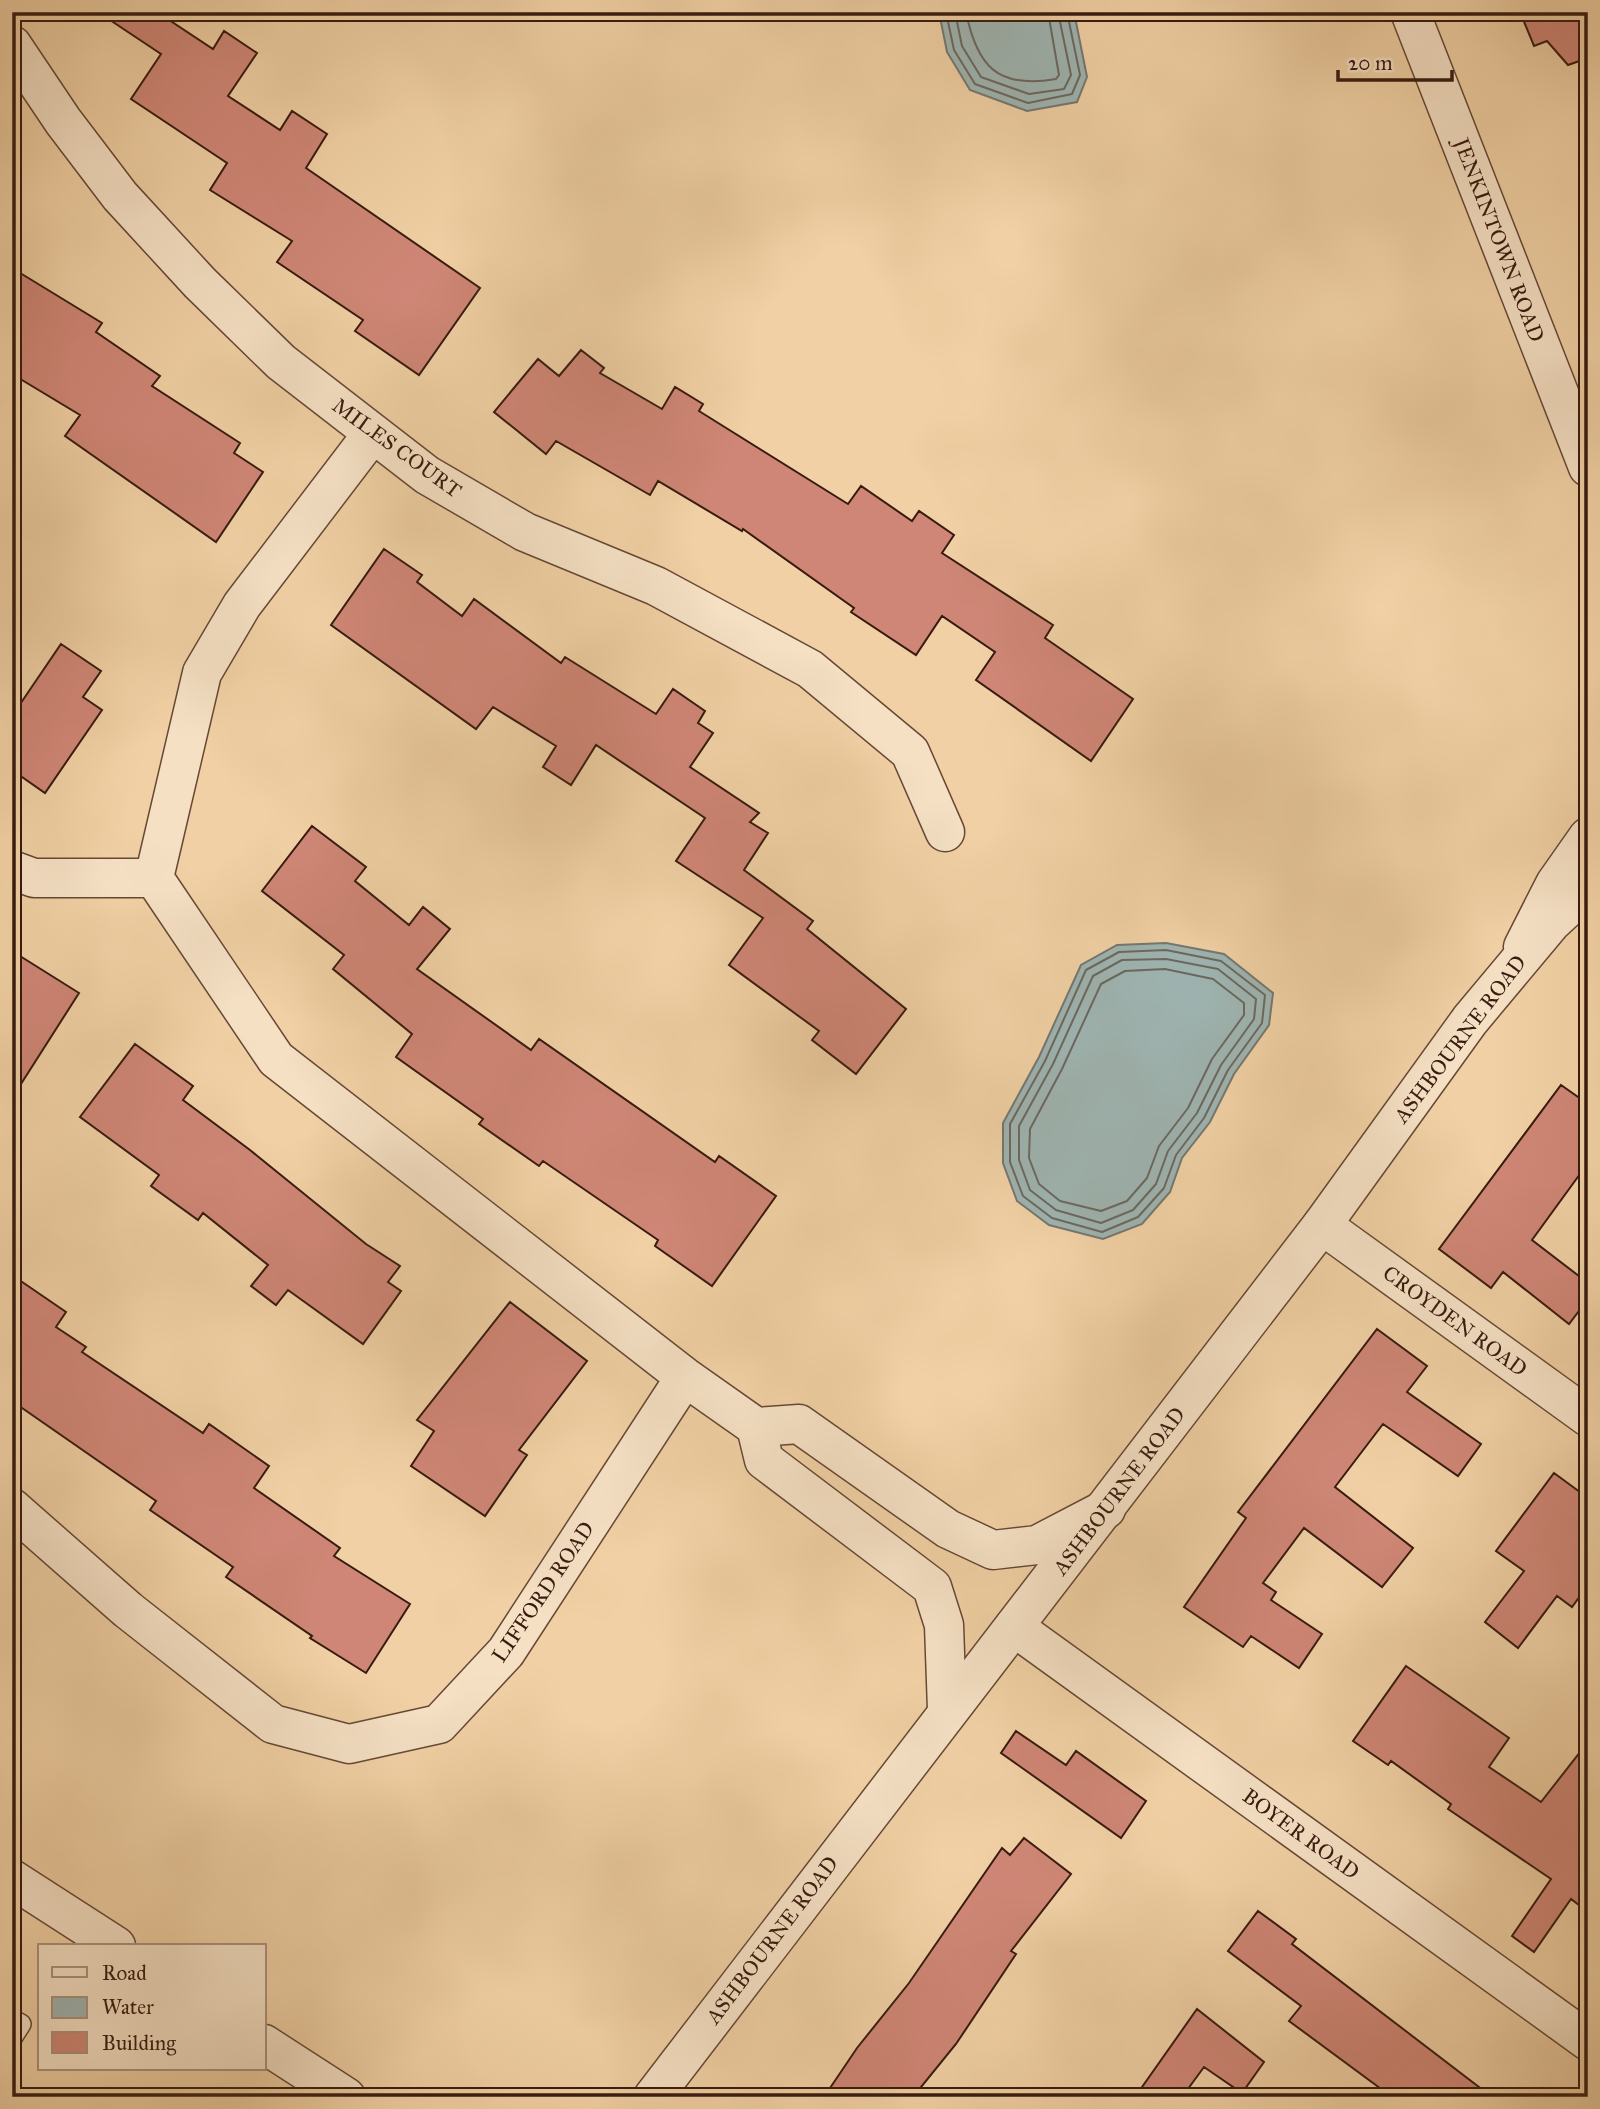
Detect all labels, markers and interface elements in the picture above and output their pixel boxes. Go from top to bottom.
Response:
scale bar [1338,38,1451,82]
text: 20 m [1348,50,1393,76]
street label: JENKINTOWN ROAD [1447,133,1550,346]
street label: MILES COURT [327,392,467,504]
street label: ASHBOURNE ROAD [1388,950,1532,1129]
street label: CROYDEN ROAD [1378,1260,1532,1382]
street label: ASHBOURNE ROAD [1047,1402,1191,1581]
street label: LIFFORD ROAD [486,1517,600,1667]
street label: BOYER ROAD [1237,1783,1365,1885]
street label: ASHBOURNE ROAD [700,1851,844,2030]
legend [38,1944,266,2070]
text: Road [102,1960,147,1986]
text: Water [102,1994,154,2020]
text: Building [102,2030,176,2056]

